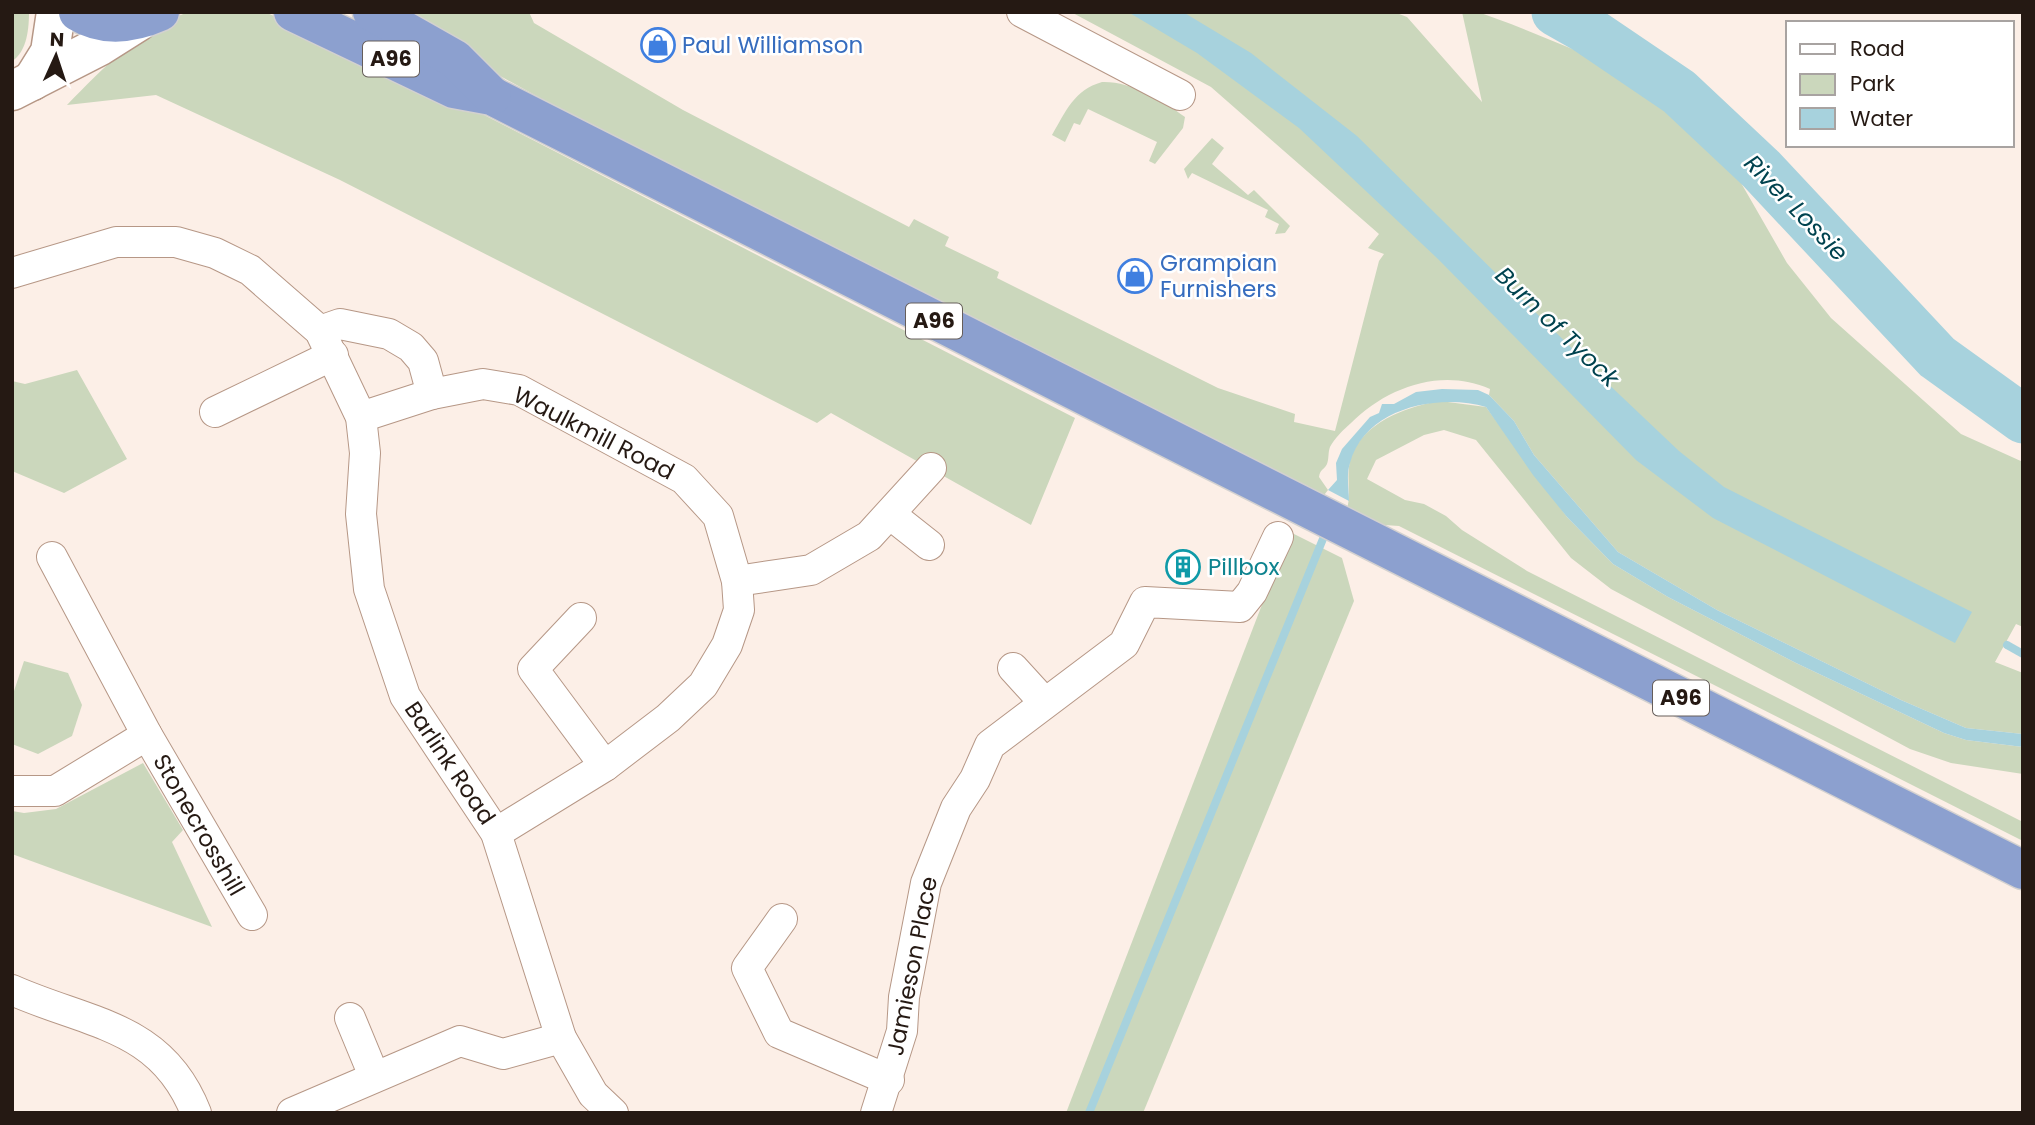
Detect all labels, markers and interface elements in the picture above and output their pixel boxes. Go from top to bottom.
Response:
north arrow [21,21,91,91]
legend [1786,21,2014,147]
text: N [49,26,65,53]
shop icon: Paul Williamson [639,26,677,64]
place label: Paul Williamson [682,29,863,61]
text: Road [1850,34,1905,63]
road number: A96 [363,42,419,76]
text: Park [1850,69,1895,98]
text: Water [1850,104,1913,133]
water label: River Lossie [1737,147,1856,268]
place label: Grampian Furnishers [1160,247,1277,305]
shop icon: Grampian Furnishers [1116,257,1154,295]
water label: Burn of Tyock [1488,259,1628,395]
road number: A96 [906,304,962,338]
street label: Waulkmill Road [508,379,680,487]
building icon: Pillbox [1164,548,1202,586]
place label: Pillbox [1208,551,1280,583]
road number: A96 [1653,680,1709,716]
street label: Barlink Road [397,695,503,831]
street label: Stonecrosshill [146,748,252,902]
street label: Jamieson Place [879,874,945,1058]

